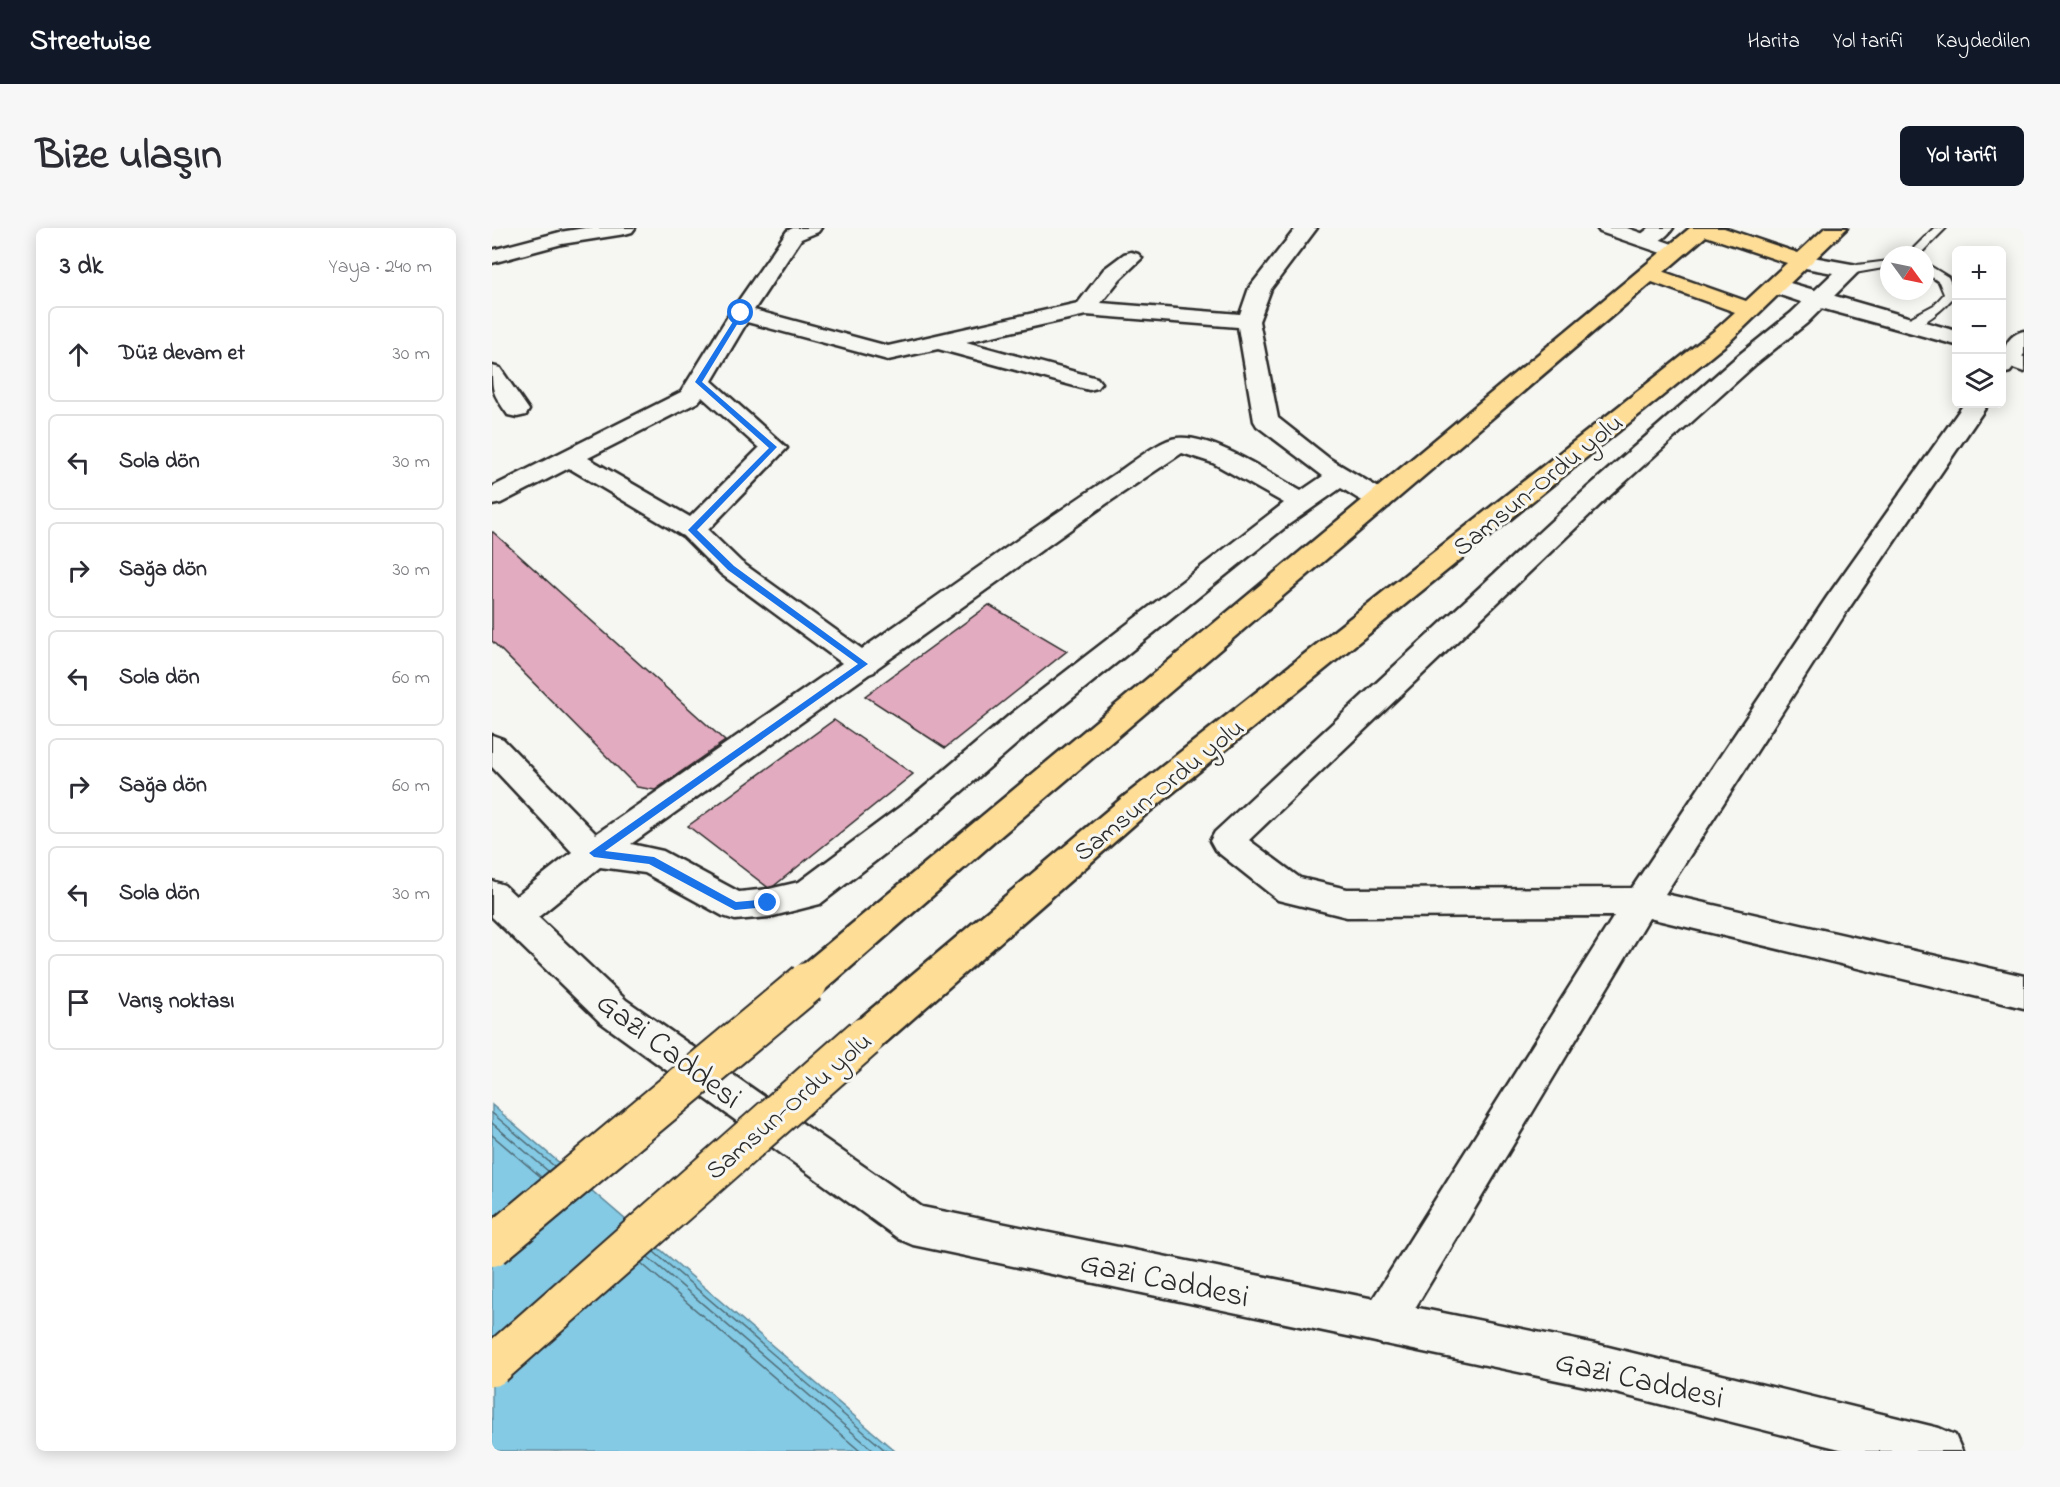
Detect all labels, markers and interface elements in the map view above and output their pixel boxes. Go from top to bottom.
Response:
text: Streetwise [30,22,151,63]
text: Harita [1748,27,1800,57]
text: Yol tarifi [1833,27,1903,57]
text: Kaydedilen [1936,27,2030,57]
text: Bize ulaşın [36,126,222,187]
button: Yol tarifi [1900,126,2024,186]
north arrow [1880,246,1934,300]
map controls [1952,246,2006,408]
button: + [1952,246,2006,300]
text: 3 dk [60,248,103,286]
text: Yaya · 240 m [329,253,432,282]
route start [727,299,753,325]
button: − [1952,300,2006,354]
icon: ahead [62,338,95,371]
text: Düz devam et [119,338,245,370]
text: 30 m [393,340,430,369]
button: layers [1952,354,2006,408]
street label: Samsun-Ordu yolu [1445,406,1632,567]
icon: left [62,446,95,479]
text: Sola dön [119,446,200,478]
text: 30 m [393,448,430,477]
icon: right [62,554,95,587]
text: Sağa dön [119,554,207,586]
text: 30 m [393,556,430,585]
icon: left [62,662,95,695]
text: Sola dön [119,662,200,694]
text: 60 m [392,664,430,693]
street label: Samsun-Ordu yolu [1066,711,1253,872]
icon: right [62,770,95,803]
text: Sağa dön [119,770,207,802]
text: 60 m [392,772,430,801]
icon: left [62,878,95,911]
text: Sola dön [119,878,200,910]
text: 30 m [393,880,430,909]
route end [754,889,780,915]
street label: Gazi Caddesi [585,981,751,1122]
icon: arrive [62,986,95,1019]
text: Varış noktası [119,986,234,1018]
street label: Samsun-Ordu yolu [698,1024,882,1190]
street label: Gazi Caddesi [1075,1241,1253,1322]
street label: Gazi Caddesi [1550,1339,1728,1424]

